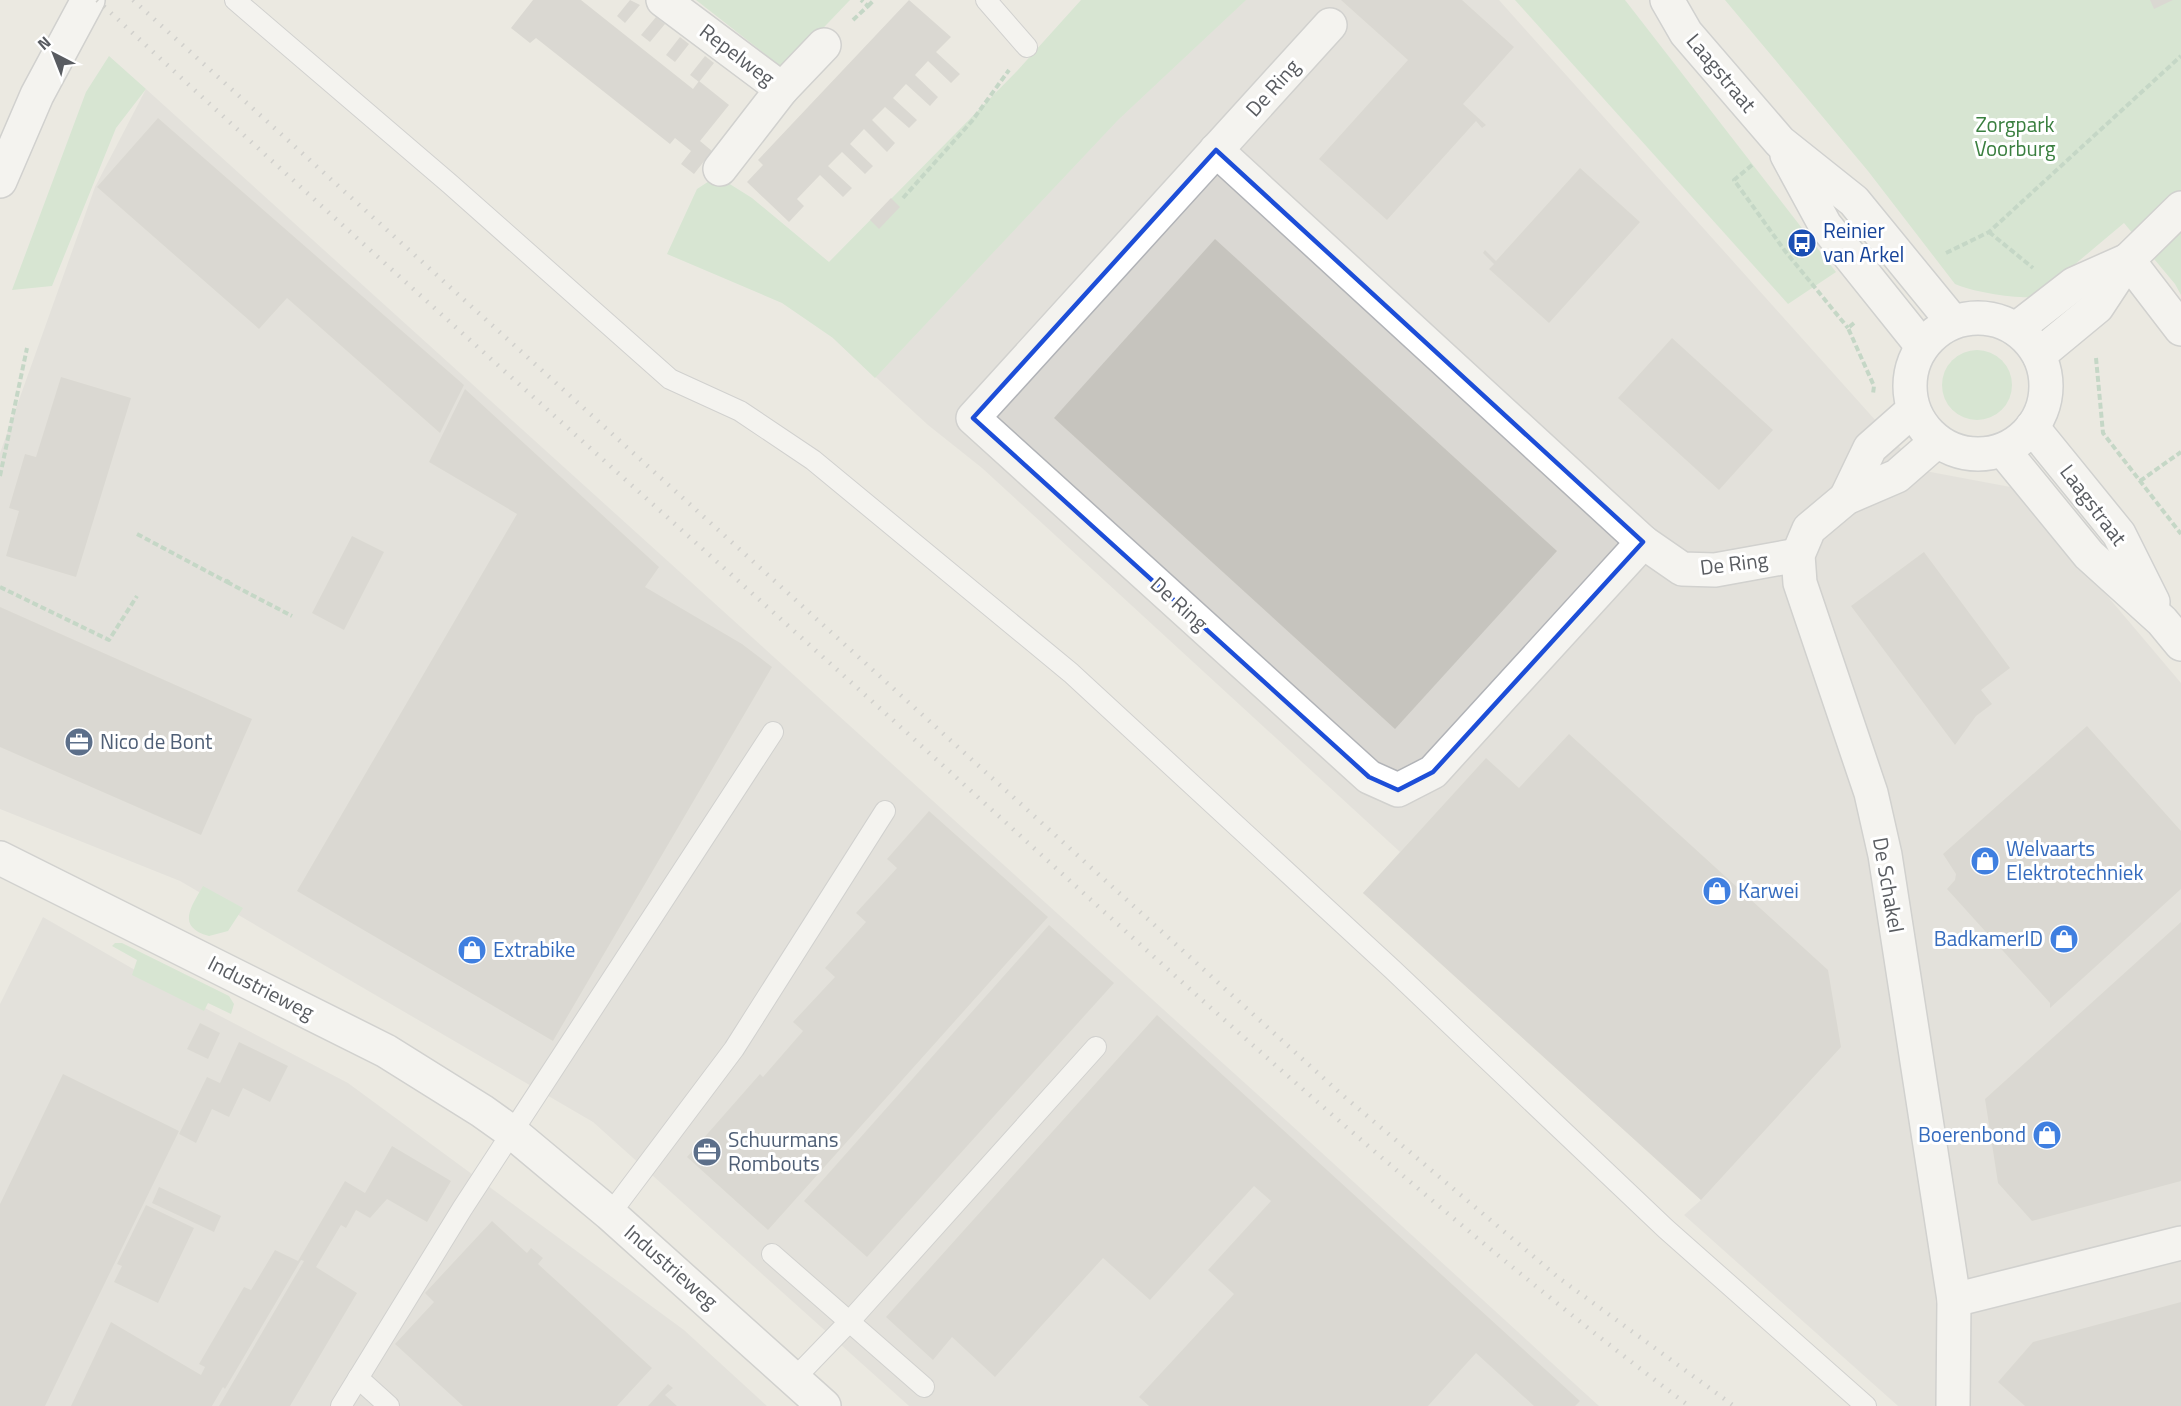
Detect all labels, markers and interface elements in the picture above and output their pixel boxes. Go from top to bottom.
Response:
street label: Repelweg [693,15,782,93]
north arrow [24,24,84,84]
street label: Laagstraat [1679,26,1765,119]
text: N [32,30,56,55]
street label: De Ring [1237,51,1307,123]
park label: Zorgpark Voorburg [1974,108,2056,164]
place label: Reinier van Arkel [1823,214,1904,270]
bus stop icon: Reinier van Arkel [1786,227,1818,259]
street label: Laagstraat [2053,457,2135,552]
street label: De Ring [1698,543,1770,583]
street label: De Ring [1144,568,1216,638]
place label: Nico de Bont [100,725,213,757]
office icon: Nico de Bont [63,726,95,758]
place label: Welvaarts Elektrotechniek [2006,832,2144,888]
street label: De Schakel [1865,835,1913,935]
shop icon: Welvaarts Elektrotechniek [1969,845,2001,877]
place label: Karwei [1738,874,1799,906]
shop icon: Karwei [1701,875,1733,907]
place label: BadkamerID [1934,922,2043,954]
shop icon: BadkamerID [2048,923,2080,955]
place label: Extrabike [493,933,575,965]
shop icon: Extrabike [456,934,488,966]
street label: Industrieweg [203,947,320,1028]
place label: Boerenbond [1918,1118,2026,1150]
shop icon: Boerenbond [2031,1119,2063,1151]
place label: Schuurmans Rombouts [728,1123,839,1179]
office icon: Schuurmans Rombouts [691,1136,723,1168]
street label: Industrieweg [618,1216,726,1316]

